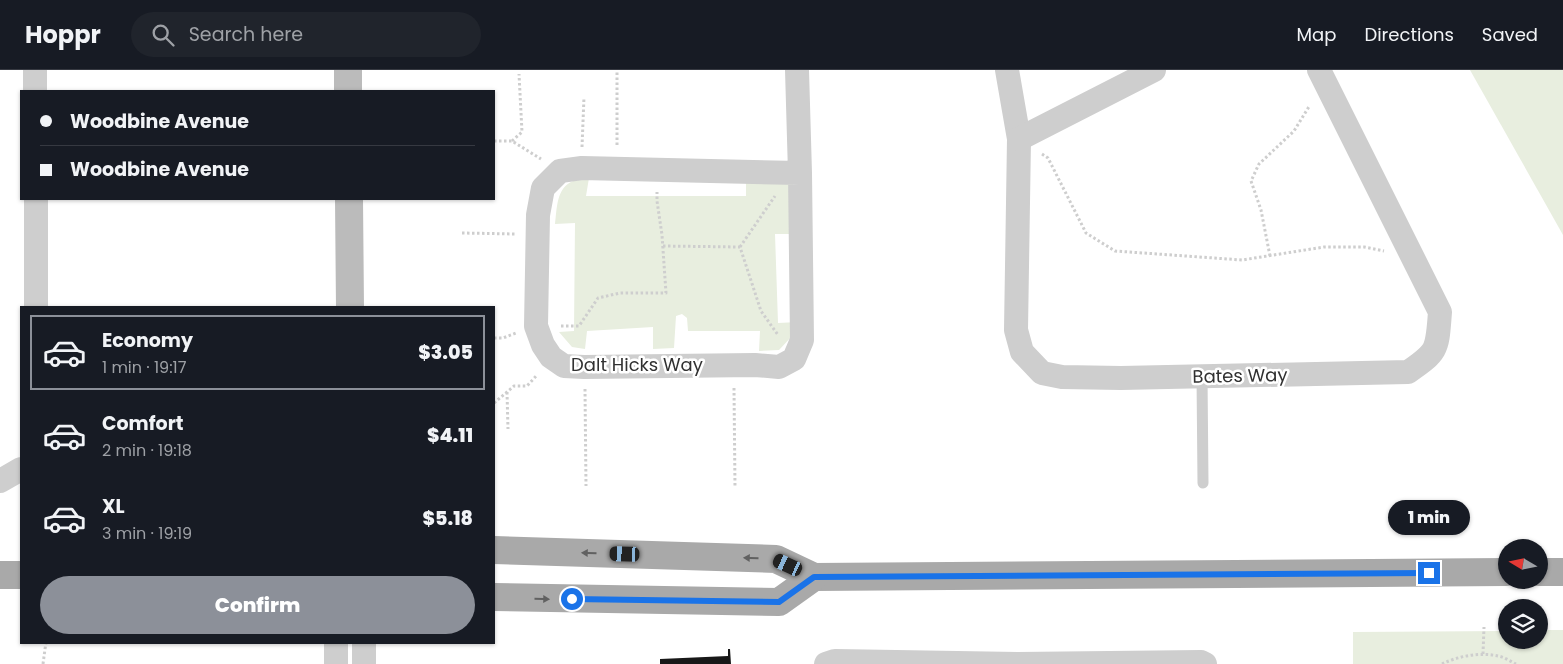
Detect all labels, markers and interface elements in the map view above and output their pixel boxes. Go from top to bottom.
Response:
search box [131,12,481,57]
text: Hoppr [25,18,101,51]
icon: search [149,21,177,49]
text: Search here [189,21,303,48]
text: Map [1297,22,1336,47]
text: Directions [1364,22,1454,47]
text: Saved [1482,22,1538,47]
text: Woodbine Avenue [70,108,249,135]
text: Woodbine Avenue [70,156,249,183]
text: Economy [102,327,193,354]
icon: car [42,330,87,375]
text: $3.05 [418,339,473,366]
street label: Dalt Hicks Way [571,352,703,377]
text: 1 min · 19:17 [102,356,186,379]
street label: Bates Way [1192,362,1288,389]
text: Comfort [102,410,184,437]
icon: car [42,413,87,458]
text: $4.11 [427,422,473,449]
text: 2 min · 19:18 [102,439,192,462]
text: XL [102,493,125,520]
icon: car [42,496,87,541]
callout: 1 min [1388,500,1470,536]
text: $5.18 [423,505,473,532]
text: 1 min [1408,506,1450,529]
text: 3 min · 19:19 [102,522,192,545]
north arrow [1498,539,1548,589]
map controls [1498,539,1548,649]
car [609,546,640,562]
one-way arrow [581,549,597,557]
car [771,552,804,578]
one-way arrow [743,554,759,562]
route end [1418,562,1440,584]
button: Confirm [40,576,475,634]
route start [561,588,583,610]
one-way arrow [535,595,551,603]
button: layers [1498,599,1548,649]

